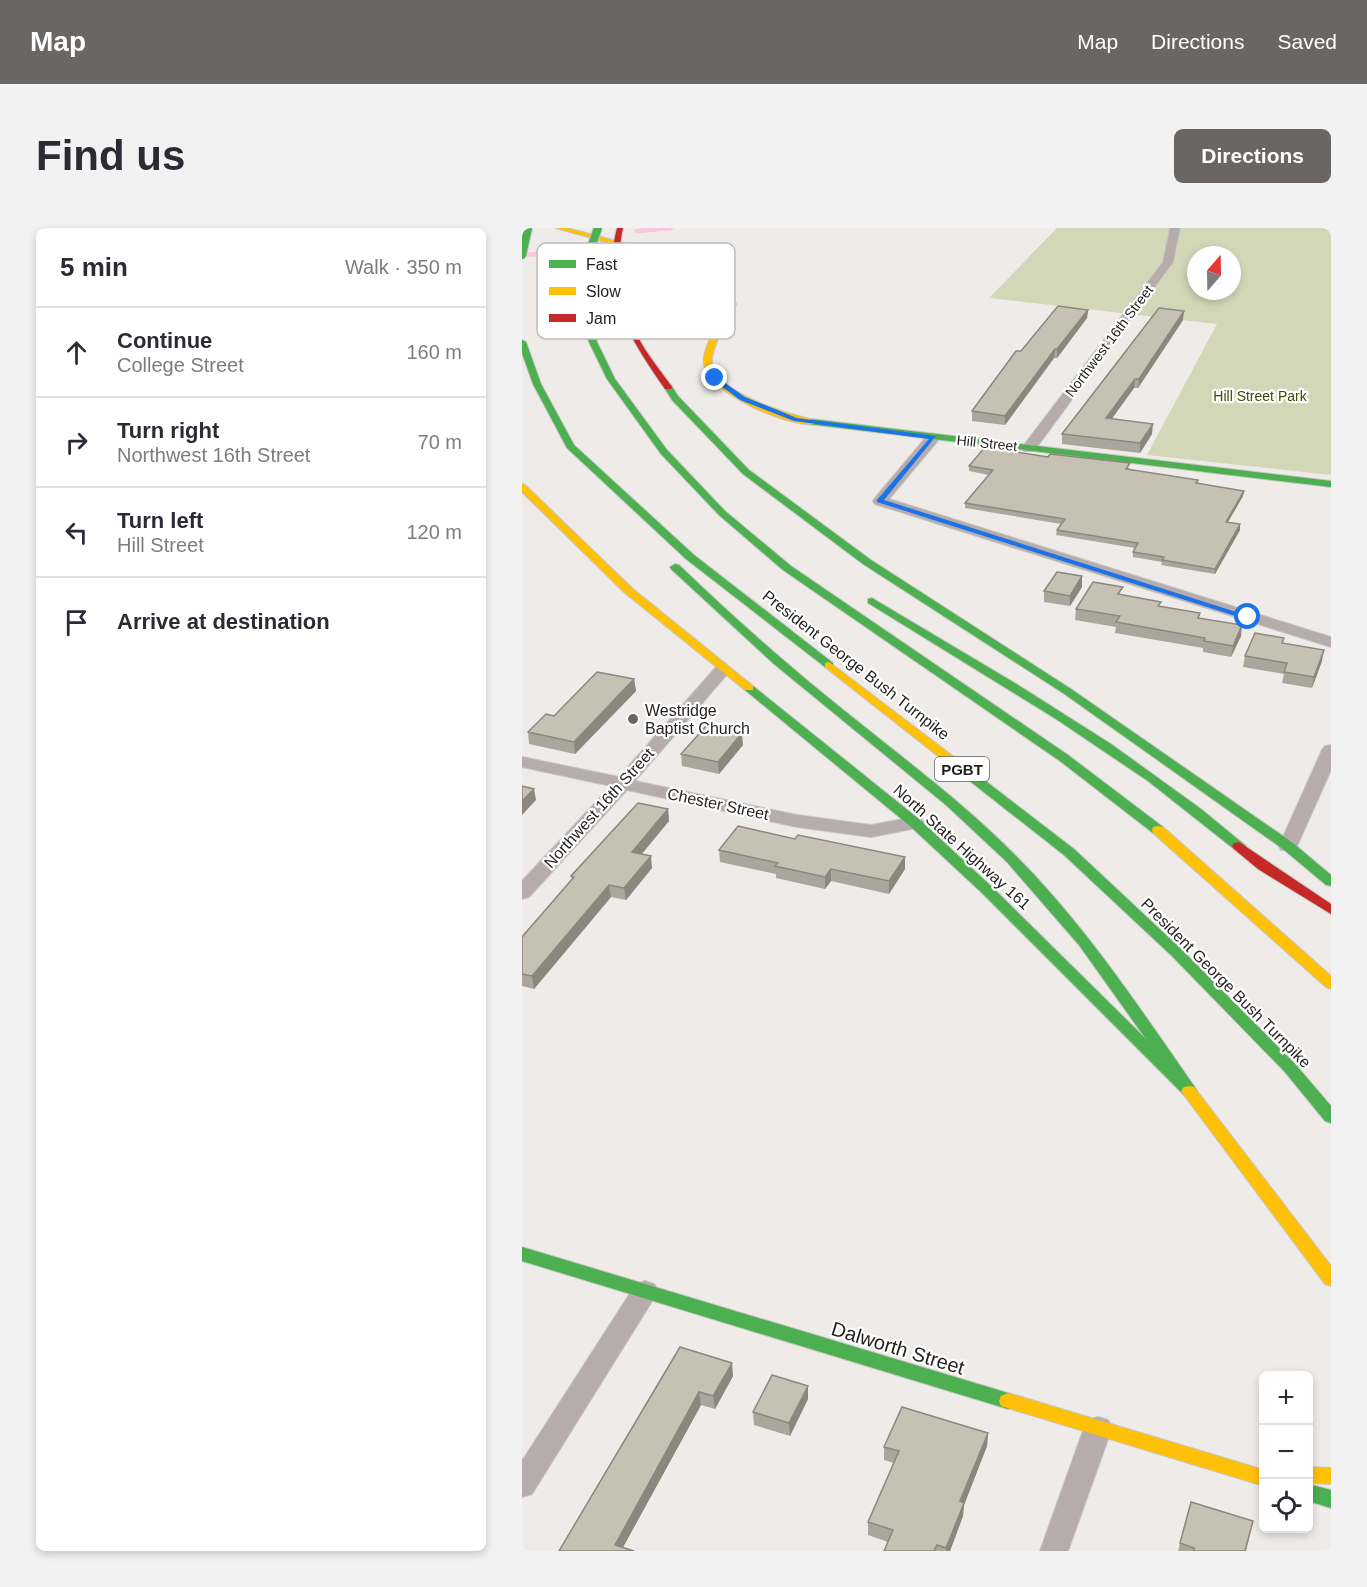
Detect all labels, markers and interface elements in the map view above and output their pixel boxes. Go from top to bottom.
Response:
text: Map [30,26,86,57]
text: Map [1077,30,1118,53]
text: Directions [1151,30,1244,53]
text: Saved [1277,30,1337,53]
button: Directions [1174,129,1331,183]
text: Find us [36,132,185,179]
legend [537,243,735,339]
north arrow [1187,246,1241,300]
text: 5 min [60,252,128,282]
text: Walk · 350 m [345,256,462,278]
text: Fast [586,256,618,273]
street label: Northwest 16th Street [1062,282,1156,400]
text: Slow [586,283,621,300]
text: Jam [586,310,616,327]
text: Continue [117,328,212,353]
icon: ahead [60,336,93,369]
text: 160 m [406,341,462,363]
text: College Street [117,354,244,376]
route end [701,364,727,390]
park label: Hill Street Park [1213,388,1308,404]
text: Turn right [117,418,219,443]
icon: right [60,426,93,459]
text: 70 m [418,431,462,453]
street label: Hill Street [956,432,1018,454]
text: Northwest 16th Street [117,444,310,466]
text: Turn left [117,508,203,533]
icon: left [60,516,93,549]
text: 120 m [406,521,462,543]
text: Hill Street [117,534,204,556]
street label: President George Bush Turnpike [759,587,953,743]
route start [1234,603,1260,629]
icon: arrive [60,606,93,639]
text: Arrive at destination [117,609,330,634]
place label: Westridge Baptist Church [645,702,750,737]
marker: Westridge Baptist Church [626,712,640,726]
street label: Northwest 16th Street [541,744,657,871]
road number: PGBT [935,757,989,781]
street label: North State Highway 161 [890,781,1034,913]
street label: Chester Street [666,785,771,823]
street label: President George Bush Turnpike [1138,895,1314,1071]
street label: Dalworth Street [829,1317,968,1379]
map controls [1259,1371,1313,1533]
button: + [1259,1371,1313,1425]
button: − [1259,1425,1313,1479]
button: locate [1259,1479,1313,1533]

